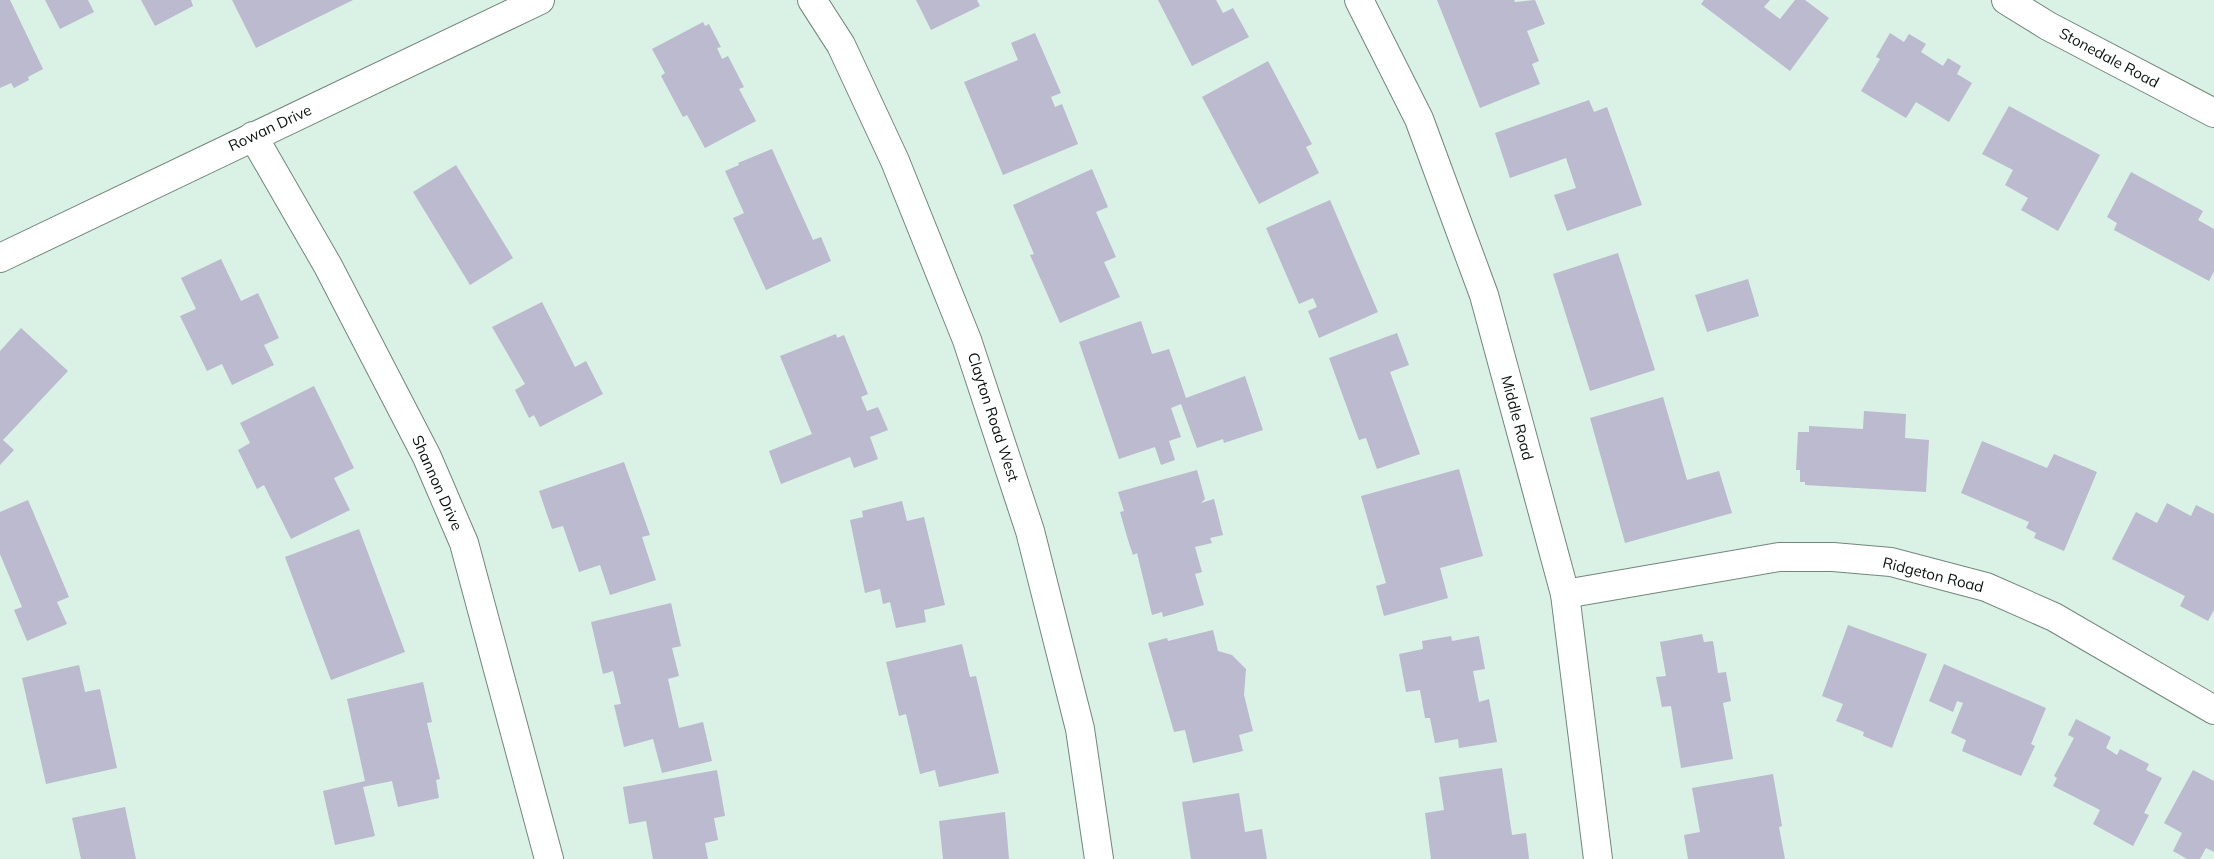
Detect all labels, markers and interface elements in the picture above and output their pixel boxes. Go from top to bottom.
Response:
street label: Stonedale Road [2056,23,2162,92]
street label: Rowan Drive [225,100,314,155]
street label: Clayton Road West [964,350,1023,484]
street label: Middle Road [1497,373,1538,462]
street label: Shannon Drive [408,432,467,533]
street label: Ridgeton Road [1881,553,1986,596]

